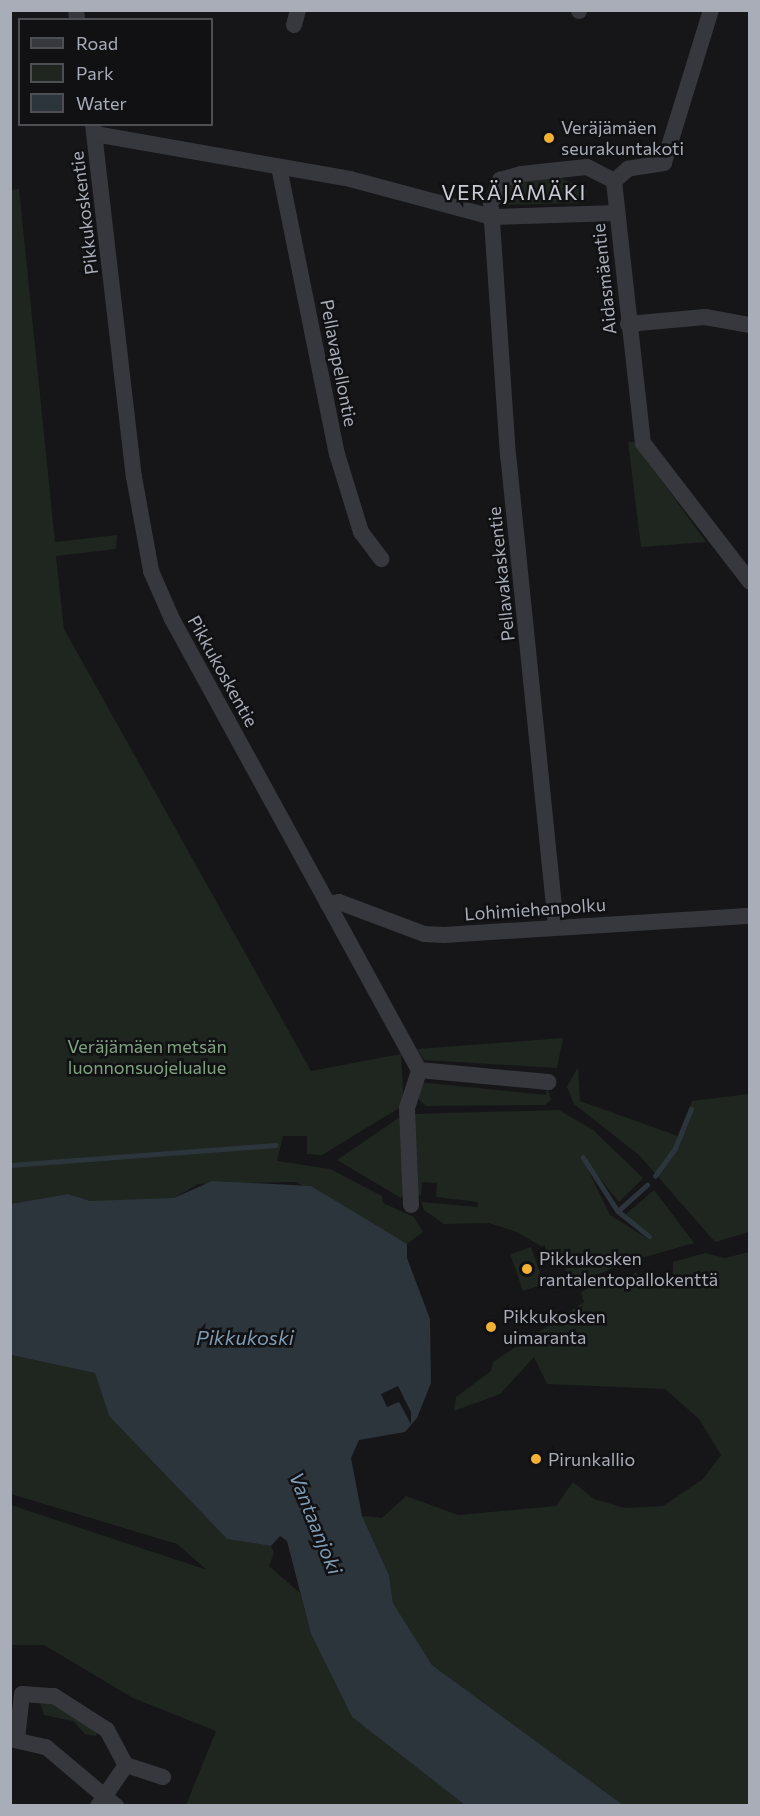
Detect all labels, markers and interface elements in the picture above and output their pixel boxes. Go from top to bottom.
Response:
legend [18,18,213,126]
text: Road [76,32,118,54]
text: Park [76,62,114,84]
text: Water [76,92,127,114]
place label: Veräjämäen seurakuntakoti [561,117,684,160]
marker: Veräjämäen seurakuntakoti [542,131,556,145]
street label: Pikkukoskentie [66,150,102,276]
district label: VERÄJÄMÄKI [441,179,587,205]
street label: Aidasmäentie [587,222,621,336]
street label: Pellavapellontie [316,298,362,428]
street label: Pellavakaskentie [483,506,519,642]
street label: Pikkukoskentie [183,611,263,731]
street label: Lohimiehenpolku [464,893,606,925]
park label: Veräjämäen metsän luonnonsuojelualue [67,1036,227,1078]
place label: Pikkukosken rantalentopallokenttä [539,1248,718,1290]
marker: Pikkukosken rantalentopallokenttä [520,1262,534,1276]
place label: Pikkukosken uimaranta [503,1306,606,1348]
marker: Pikkukosken uimaranta [484,1320,498,1334]
water label: Pikkukoski [196,1325,294,1349]
place label: Pirunkallio [548,1448,635,1470]
marker: Pirunkallio [529,1452,543,1466]
water label: Vantaanjoki [285,1468,347,1578]

